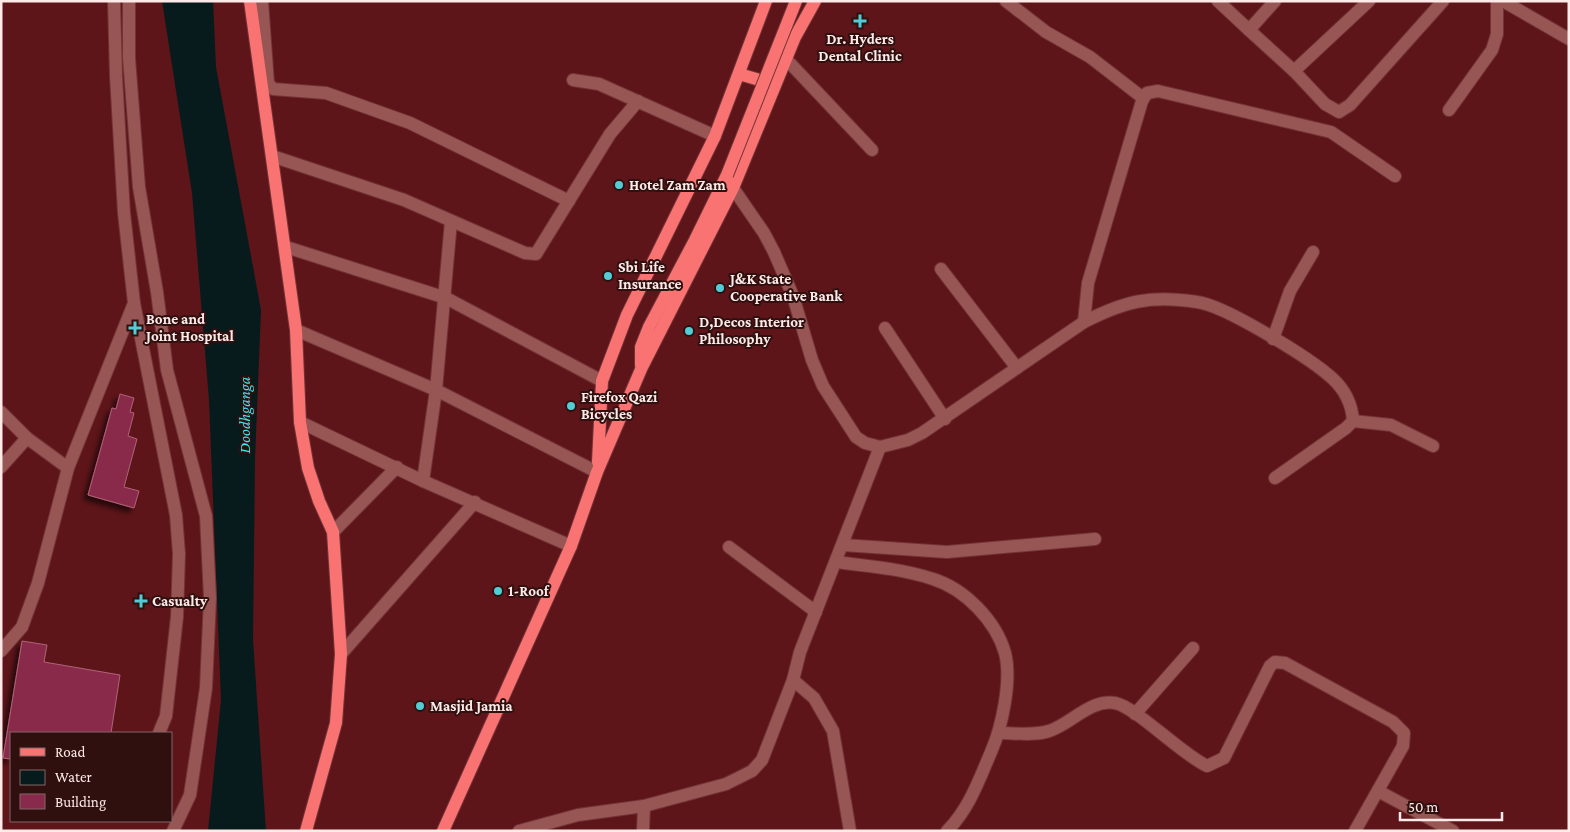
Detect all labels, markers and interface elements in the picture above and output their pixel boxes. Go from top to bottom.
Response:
marker: Dr. Hyders Dental Clinic [853,14,867,28]
place label: Dr. Hyders Dental Clinic [818,31,902,64]
place label: Hotel Zam Zam [629,177,726,193]
marker: Hotel Zam Zam [613,179,625,191]
place label: Sbi Life Insurance [618,259,682,292]
marker: Sbi Life Insurance [602,270,614,282]
place label: J&K State Cooperative Bank [728,271,843,304]
marker: J&K State Cooperative Bank [714,282,726,294]
place label: Bone and Joint Hospital [144,311,234,344]
place label: D,Decos Interior Philosophy [699,314,804,347]
marker: Bone and Joint Hospital [128,321,142,335]
marker: D,Decos Interior Philosophy [683,325,695,337]
water label: Doodhganga [236,376,254,453]
place label: Firefox Qazi Bicycles [581,389,658,422]
marker: Firefox Qazi Bicycles [565,400,577,412]
place label: 1-Roof [508,583,550,599]
marker: 1-Roof [492,585,504,597]
place label: Casualty [152,593,208,609]
marker: Casualty [134,594,148,608]
place label: Masjid Jamia [430,698,513,715]
marker: Masjid Jamia [414,700,426,712]
legend [10,732,172,822]
text: Road [55,744,86,760]
text: Water [55,769,92,785]
scale bar [1400,790,1502,822]
text: Building [55,794,106,811]
text: 50 m [1408,799,1438,815]

